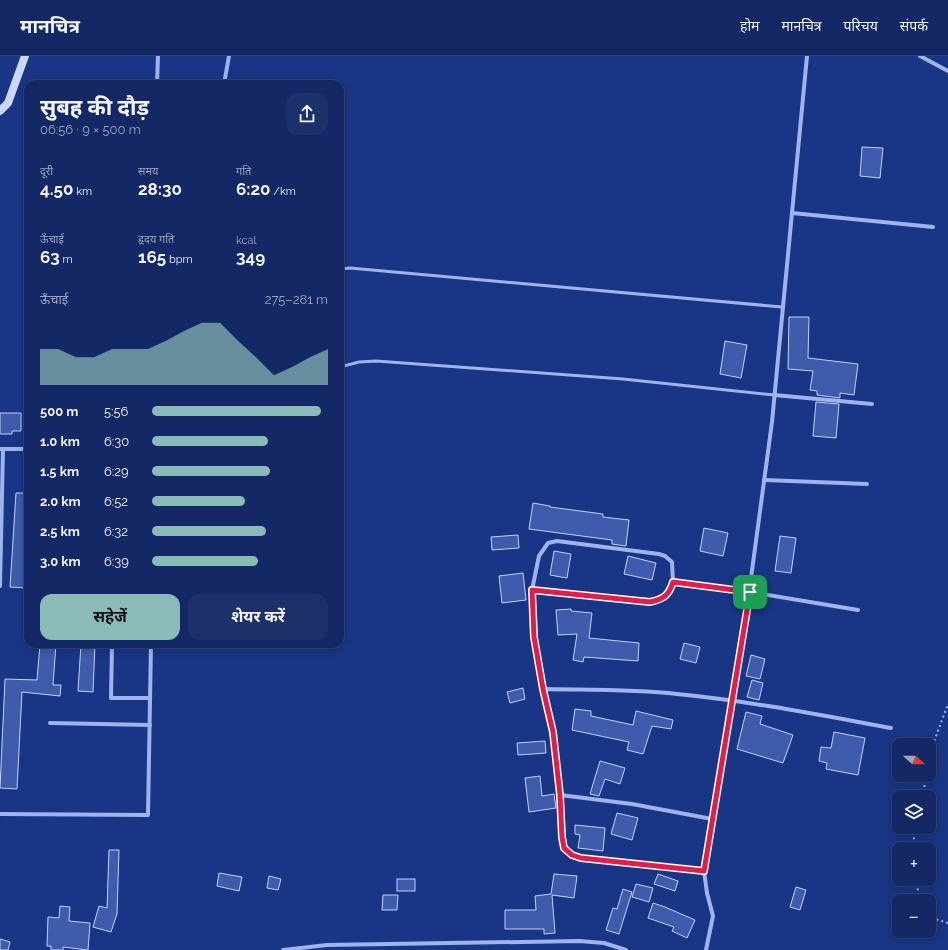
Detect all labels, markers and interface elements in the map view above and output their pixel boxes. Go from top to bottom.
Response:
text: मानचित्र [20,15,80,37]
text: होम [740,18,759,34]
text: मानचित्र [781,18,822,34]
text: परिचय [844,18,878,34]
text: संपर्क [900,18,928,34]
button: share [286,93,328,135]
text: सुबह की दौड़ [40,94,149,120]
text: 06:56 · 9 × 500 m [40,122,141,137]
text: दूरी [40,165,53,178]
text: समय [138,165,158,178]
text: गति [236,165,251,178]
text: 4.50 [40,179,73,199]
text: 28:30 [138,179,182,199]
text: 6:20 [236,179,271,199]
text: km [73,185,92,198]
text: /km [271,185,296,198]
text: ऊँचाई [40,233,64,246]
text: हृदय गति [138,233,174,246]
text: kcal [236,234,257,247]
text: 63 [40,247,60,267]
text: 165 [138,247,166,267]
text: 349 [236,247,265,267]
text: m [60,253,73,266]
text: bpm [166,253,193,266]
text: ऊँचाई [40,292,68,307]
text: 275–281 m [265,292,328,307]
text: 500 m [40,404,78,419]
text: 5:56 [104,404,128,419]
text: 1.0 km [40,434,80,449]
text: 6:30 [104,434,129,449]
text: 1.5 km [40,464,79,479]
text: 6:29 [104,464,129,479]
text: 2.0 km [40,494,81,509]
text: 6:52 [104,494,128,509]
text: 2.5 km [40,524,80,539]
text: 6:32 [104,524,128,539]
text: 3.0 km [40,554,81,569]
text: 6:39 [104,554,129,569]
pin [733,575,767,609]
icon: arrive [739,581,761,603]
button: सहेजें [40,594,180,640]
button: शेयर करें [188,594,328,640]
north arrow [892,738,936,782]
map controls [892,738,936,938]
button: layers [892,790,936,834]
button: + [892,842,936,886]
button: − [892,894,936,938]

